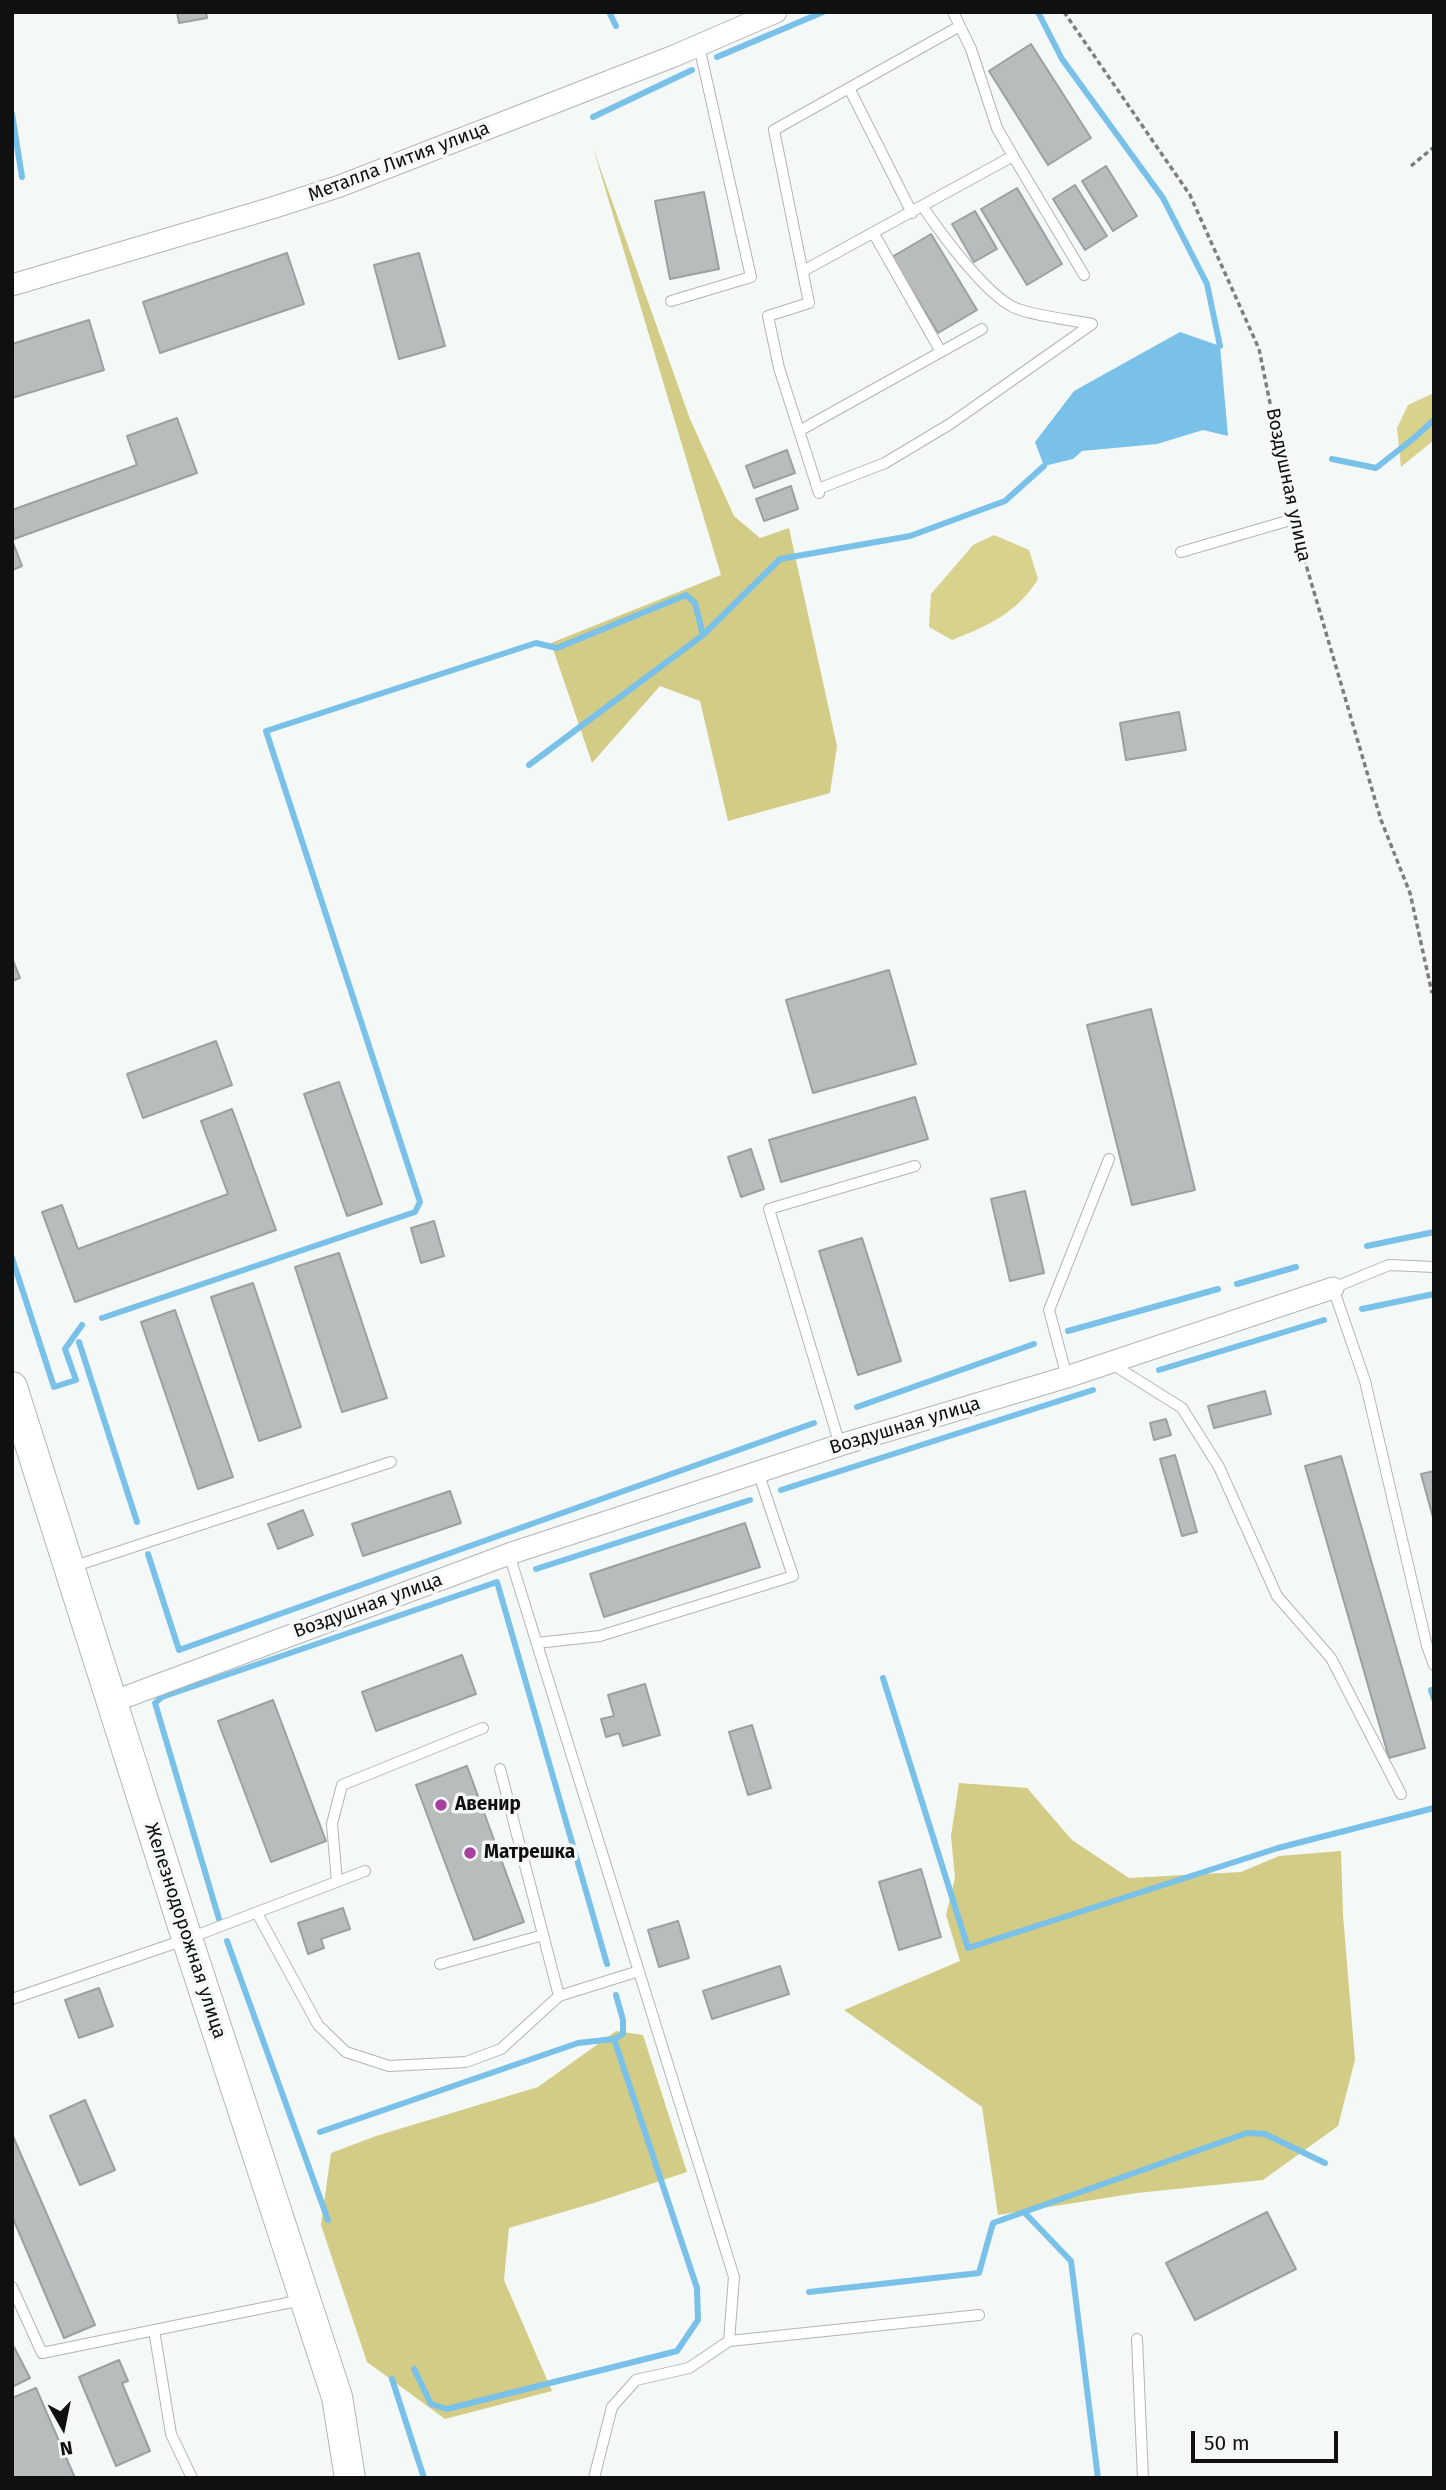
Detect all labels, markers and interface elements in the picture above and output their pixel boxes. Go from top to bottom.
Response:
street label: Металла Лития улица [305,117,493,207]
street label: Воздушная улица [1261,406,1315,564]
street label: Воздушная улица [827,1392,983,1460]
street label: Воздушная улица [291,1569,445,1643]
place label: Авенир [455,1794,521,1816]
marker: Авенир [433,1797,449,1813]
street label: Железнодорожная улица [139,1820,231,2042]
place label: Матрешка [484,1842,575,1864]
marker: Матрешка [462,1845,478,1861]
north arrow [28,2392,98,2462]
scale bar [1194,2416,1341,2460]
text: 50 m [1204,2430,1250,2456]
text: N [58,2436,74,2461]

